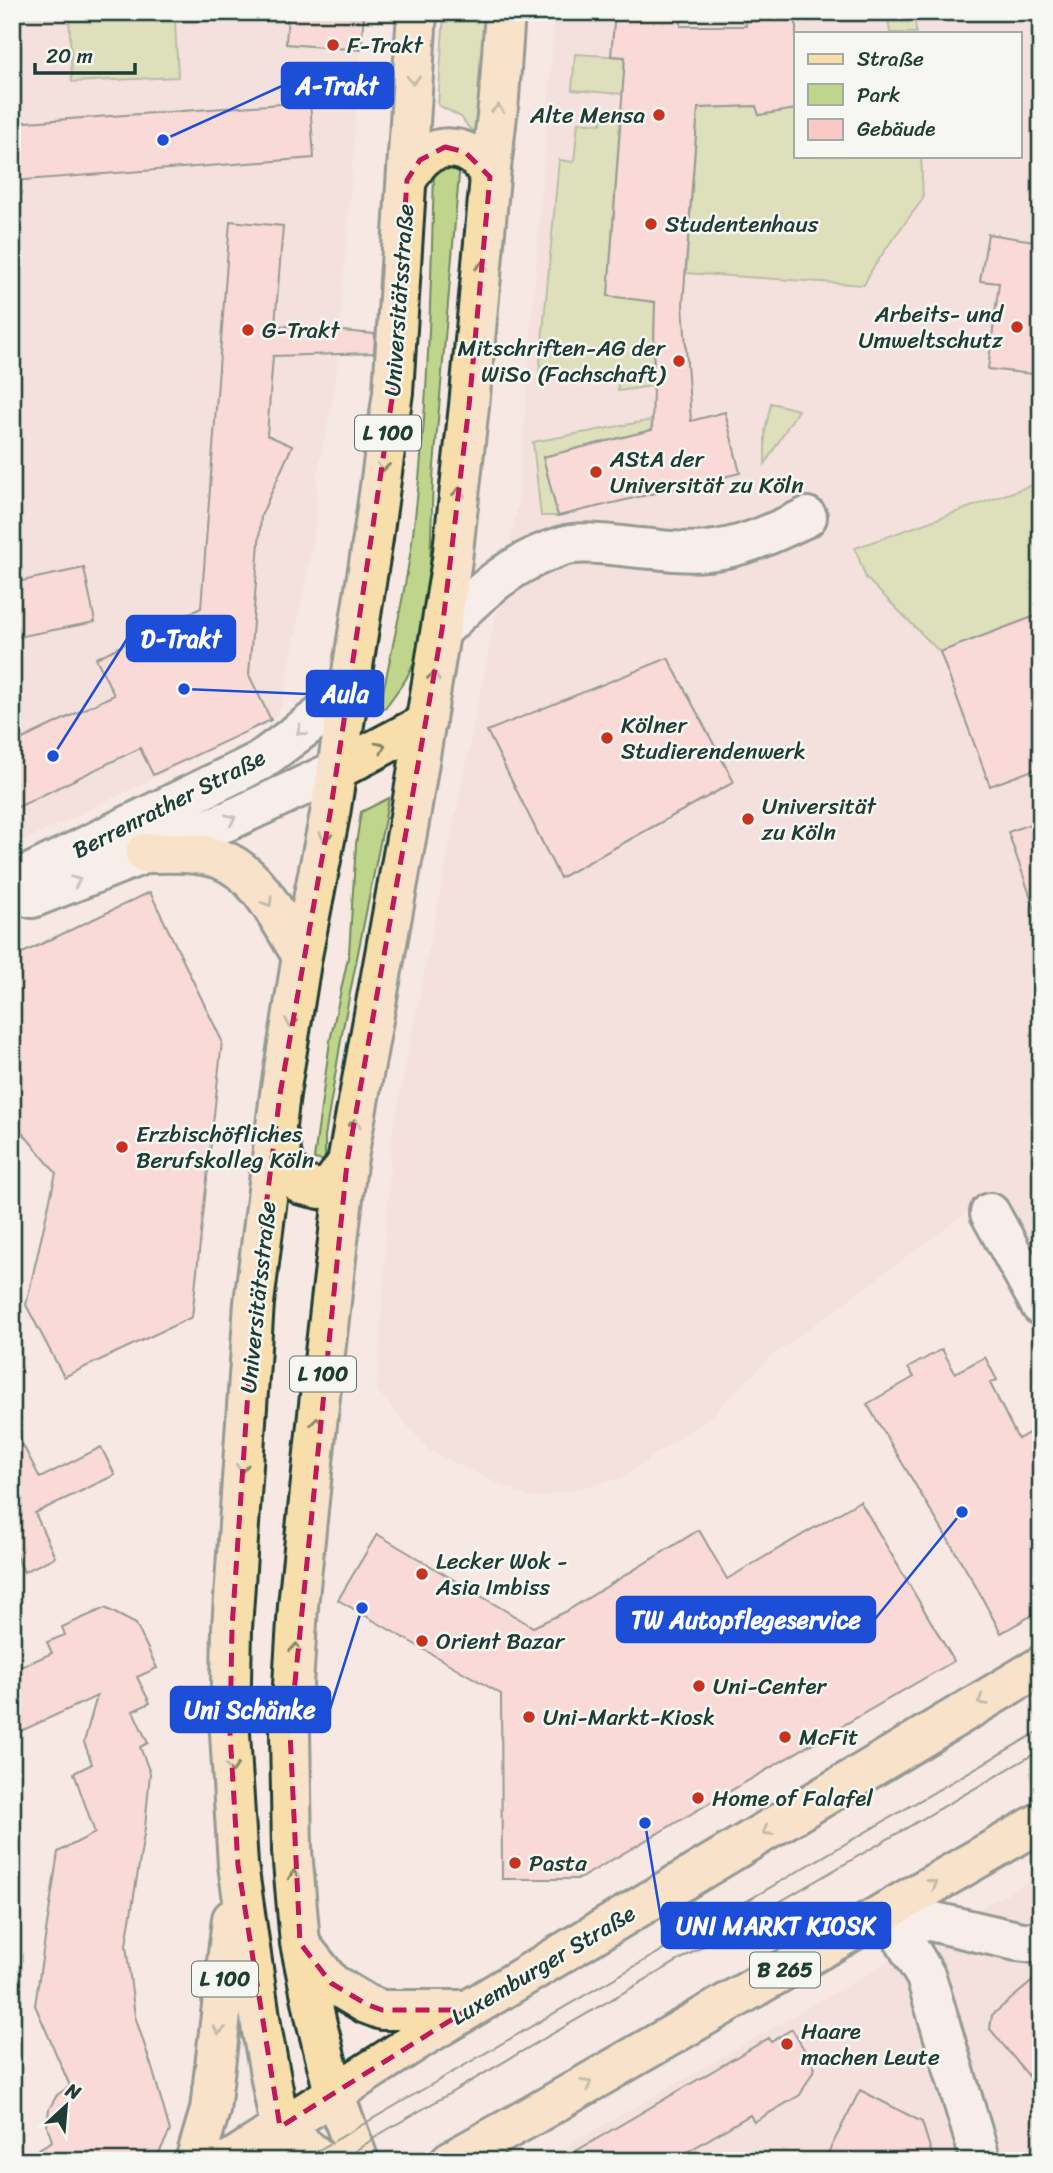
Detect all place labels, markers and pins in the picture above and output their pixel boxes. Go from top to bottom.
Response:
place label: F-Trakt [347,25,425,66]
marker: F-Trakt [325,37,341,53]
callout: A-Trakt [282,63,393,108]
place label: Alte Mensa [529,95,645,136]
marker: Alte Mensa [651,107,667,123]
place label: Studentenhaus [665,204,819,245]
marker: Studentenhaus [643,216,659,232]
place label: Arbeits- und Umweltschutz [858,294,1005,361]
place label: G-Trakt [262,310,341,351]
marker: Arbeits- und Umweltschutz [1009,319,1025,335]
marker: G-Trakt [240,322,256,338]
place label: Mitschriften-AG der WiSo (Fachschaft) [458,328,667,395]
marker: Mitschriften-AG der WiSo (Fachschaft) [671,353,687,369]
place label: AStA der Universität zu Köln [609,439,804,506]
marker: AStA der Universität zu Köln [588,464,604,480]
callout: D-Trakt [127,616,235,661]
callout: Aula [307,671,383,716]
place label: Kölner Studierendenwerk [621,705,806,772]
marker: Kölner Studierendenwerk [599,730,615,746]
place label: Universität zu Köln [761,786,877,853]
marker: Universität zu Köln [740,811,756,827]
place label: Erzbischöfliches Berufskolleg Köln [136,1114,315,1181]
marker: Erzbischöfliches Berufskolleg Köln [114,1139,130,1155]
place label: Lecker Wok - Asia Imbiss [435,1541,567,1608]
marker: Lecker Wok - Asia Imbiss [414,1566,430,1582]
callout: TW Autopflegeservice [617,1597,875,1642]
place label: Orient Bazar [436,1621,566,1662]
marker: Orient Bazar [414,1633,430,1649]
place label: Uni-Center [713,1666,828,1707]
marker: Uni-Center [691,1678,707,1694]
callout: Uni Schänke [171,1687,330,1732]
place label: Uni-Markt-Kiosk [543,1697,715,1738]
marker: Uni-Markt-Kiosk [521,1709,537,1725]
place label: McFit [799,1717,858,1758]
marker: McFit [777,1729,793,1745]
place label: Home of Falafel [712,1778,873,1819]
marker: Home of Falafel [690,1790,706,1806]
place label: Pasta [529,1843,587,1884]
marker: Pasta [507,1855,523,1871]
callout: UNI MARKT KIOSK [662,1903,890,1948]
place label: Haare machen Leute [801,2011,940,2078]
marker: Haare machen Leute [779,2036,795,2052]

